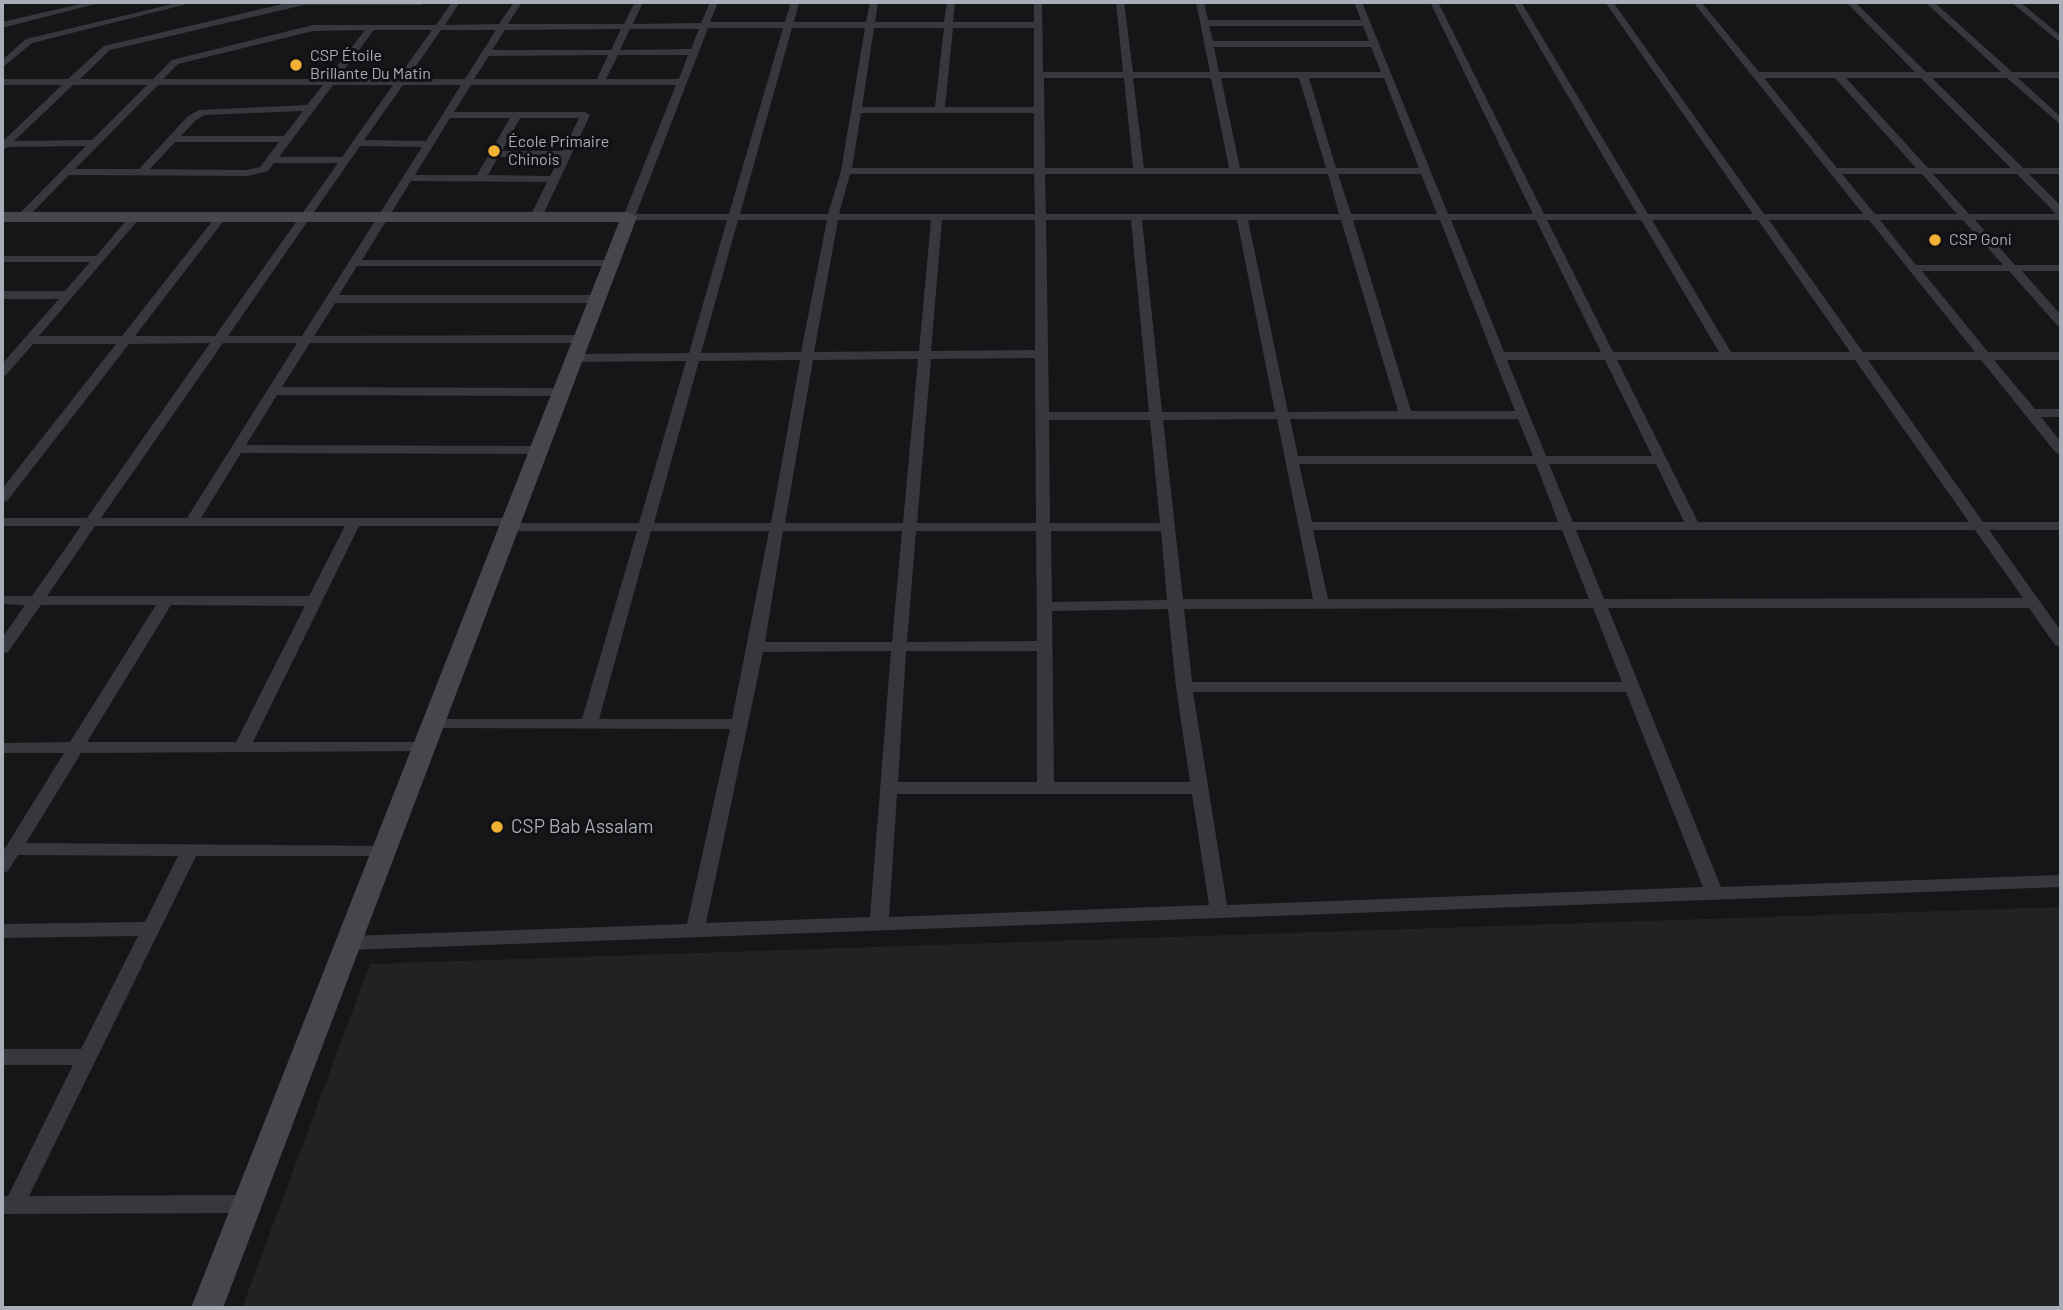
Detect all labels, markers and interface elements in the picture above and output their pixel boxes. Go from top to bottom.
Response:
place label: CSP Étoile Brillante Du Matin [310,46,431,84]
marker: CSP Étoile Brillante Du Matin [288,57,304,73]
place label: École Primaire Chinois [508,132,609,170]
marker: École Primaire Chinois [486,143,502,159]
place label: CSP Goni [1949,230,2012,250]
marker: CSP Goni [1927,232,1943,248]
place label: CSP Bab Assalam [511,816,653,838]
marker: CSP Bab Assalam [489,819,505,835]

